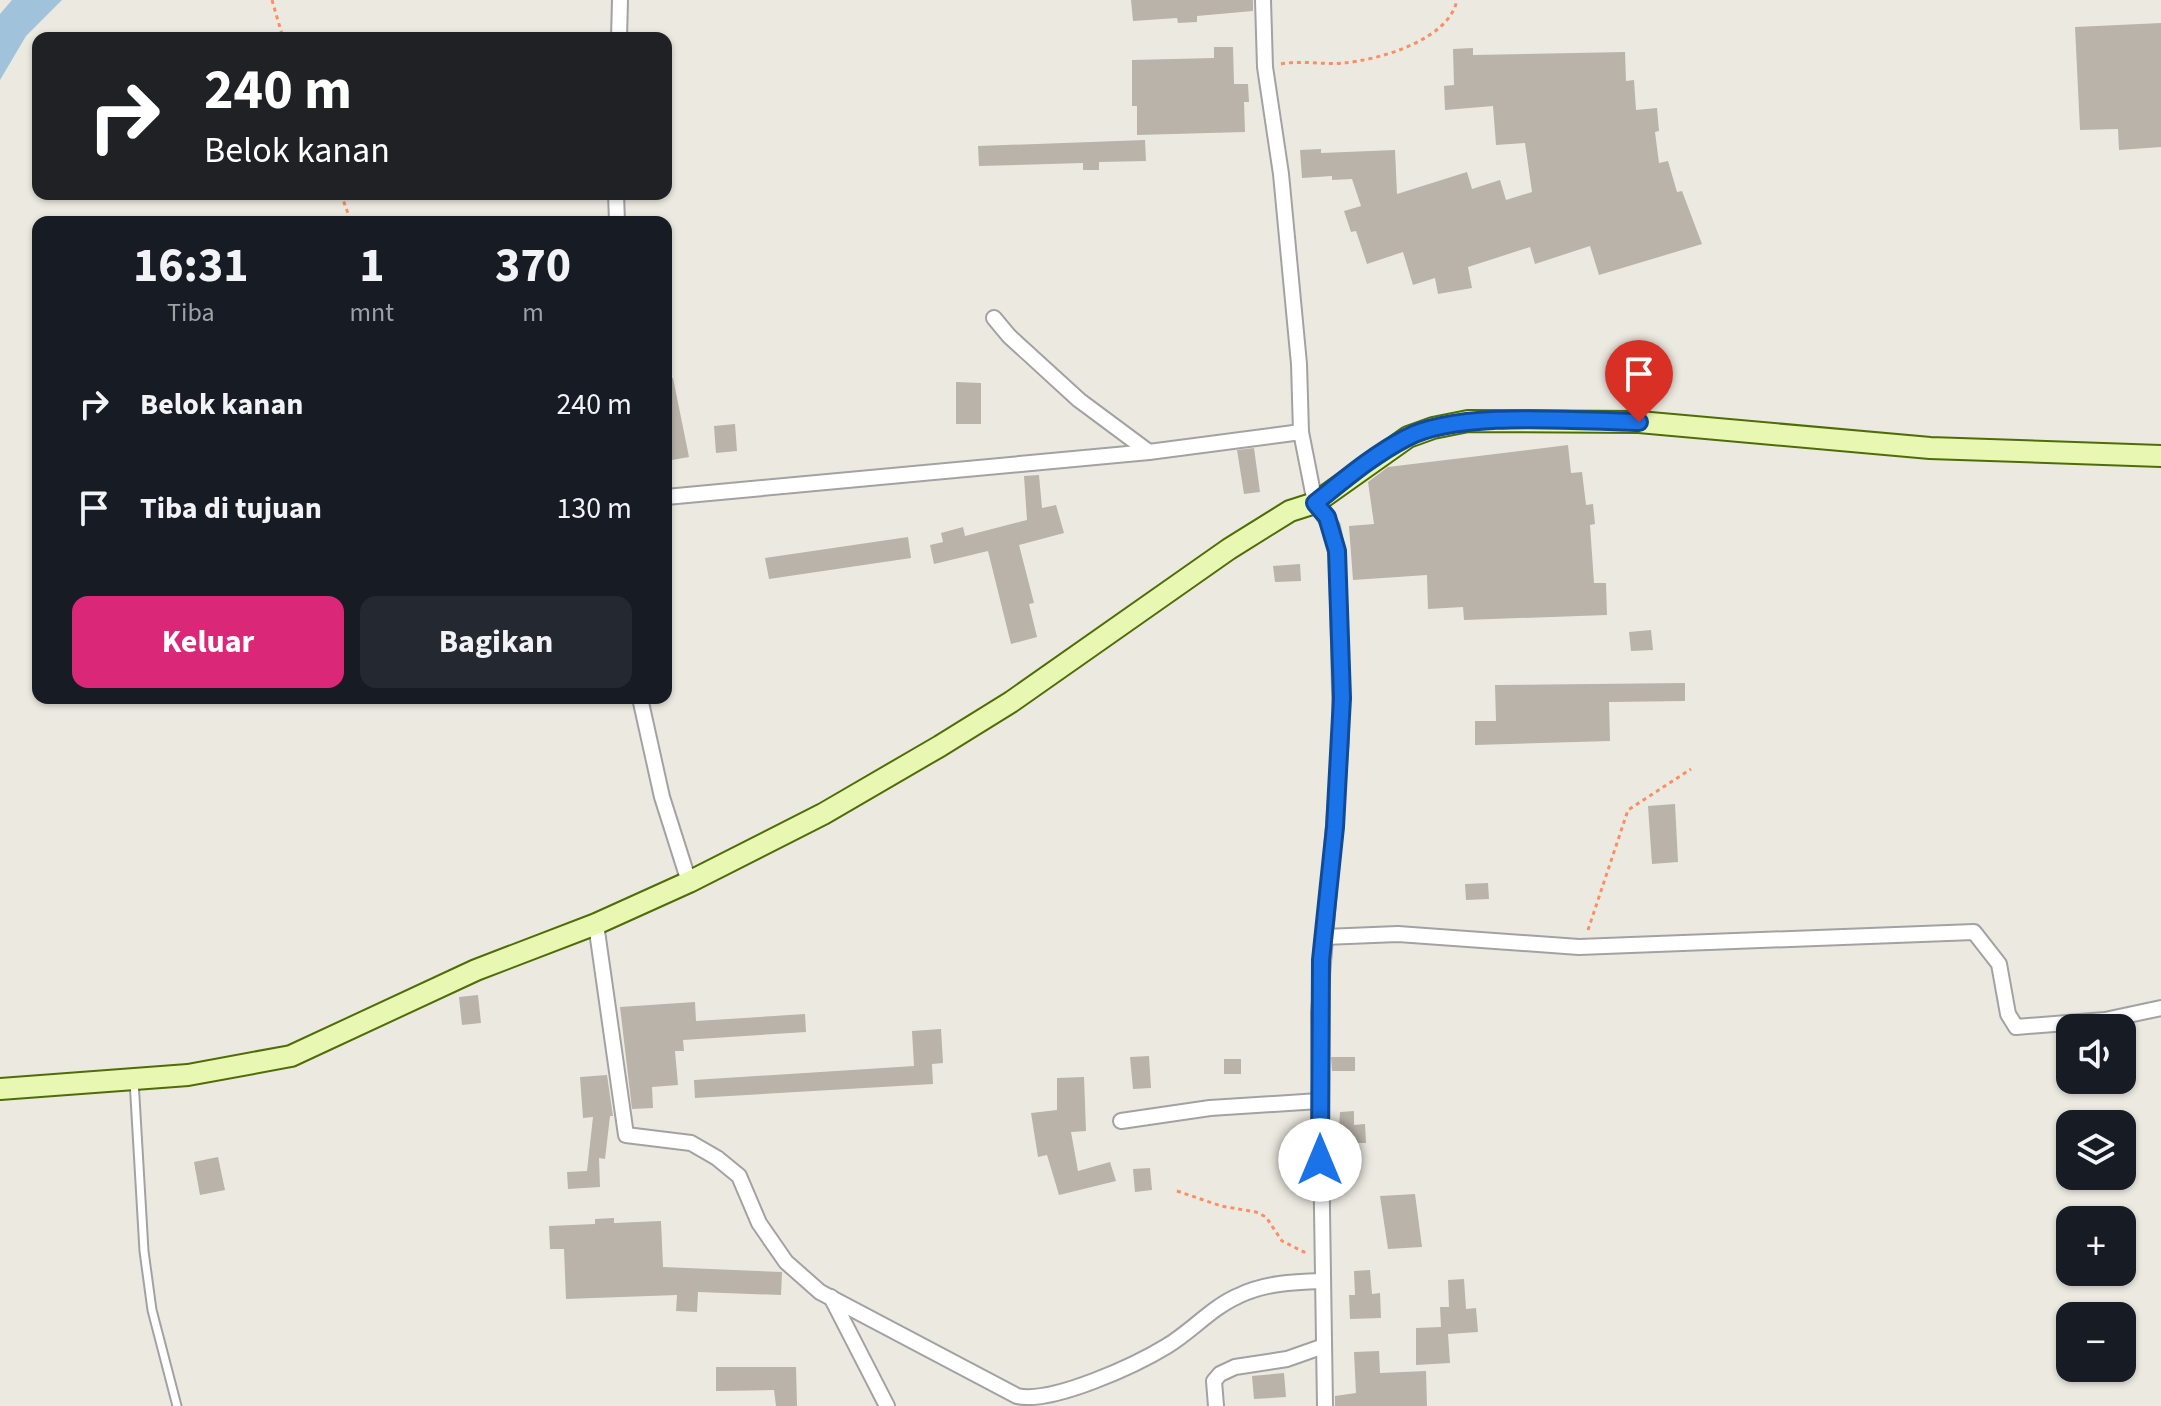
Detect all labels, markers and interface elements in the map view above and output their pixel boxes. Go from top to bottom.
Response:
text: 240 m [204,51,352,130]
icon: right [72,64,176,168]
text: Belok kanan [204,125,390,176]
text: 16:31 [133,232,249,300]
text: 1 [359,232,385,300]
text: 370 [495,232,571,300]
text: Tiba [167,294,215,331]
text: mnt [350,294,394,331]
text: m [522,294,544,331]
pin [1605,340,1673,422]
icon: arrive [1617,352,1661,396]
icon: right [72,382,116,426]
text: Belok kanan [140,383,303,426]
text: 240 m [556,383,632,426]
icon: arrive [72,486,116,530]
text: Tiba di tujuan [140,487,322,530]
text: 130 m [556,487,632,530]
button: Keluar [72,596,344,688]
button: Bagikan [360,596,632,688]
map controls [2056,1014,2136,1382]
button: sound [2056,1014,2136,1094]
button: layers [2056,1110,2136,1190]
position arrow [1278,1118,1362,1202]
button: + [2056,1206,2136,1286]
button: − [2056,1302,2136,1382]

